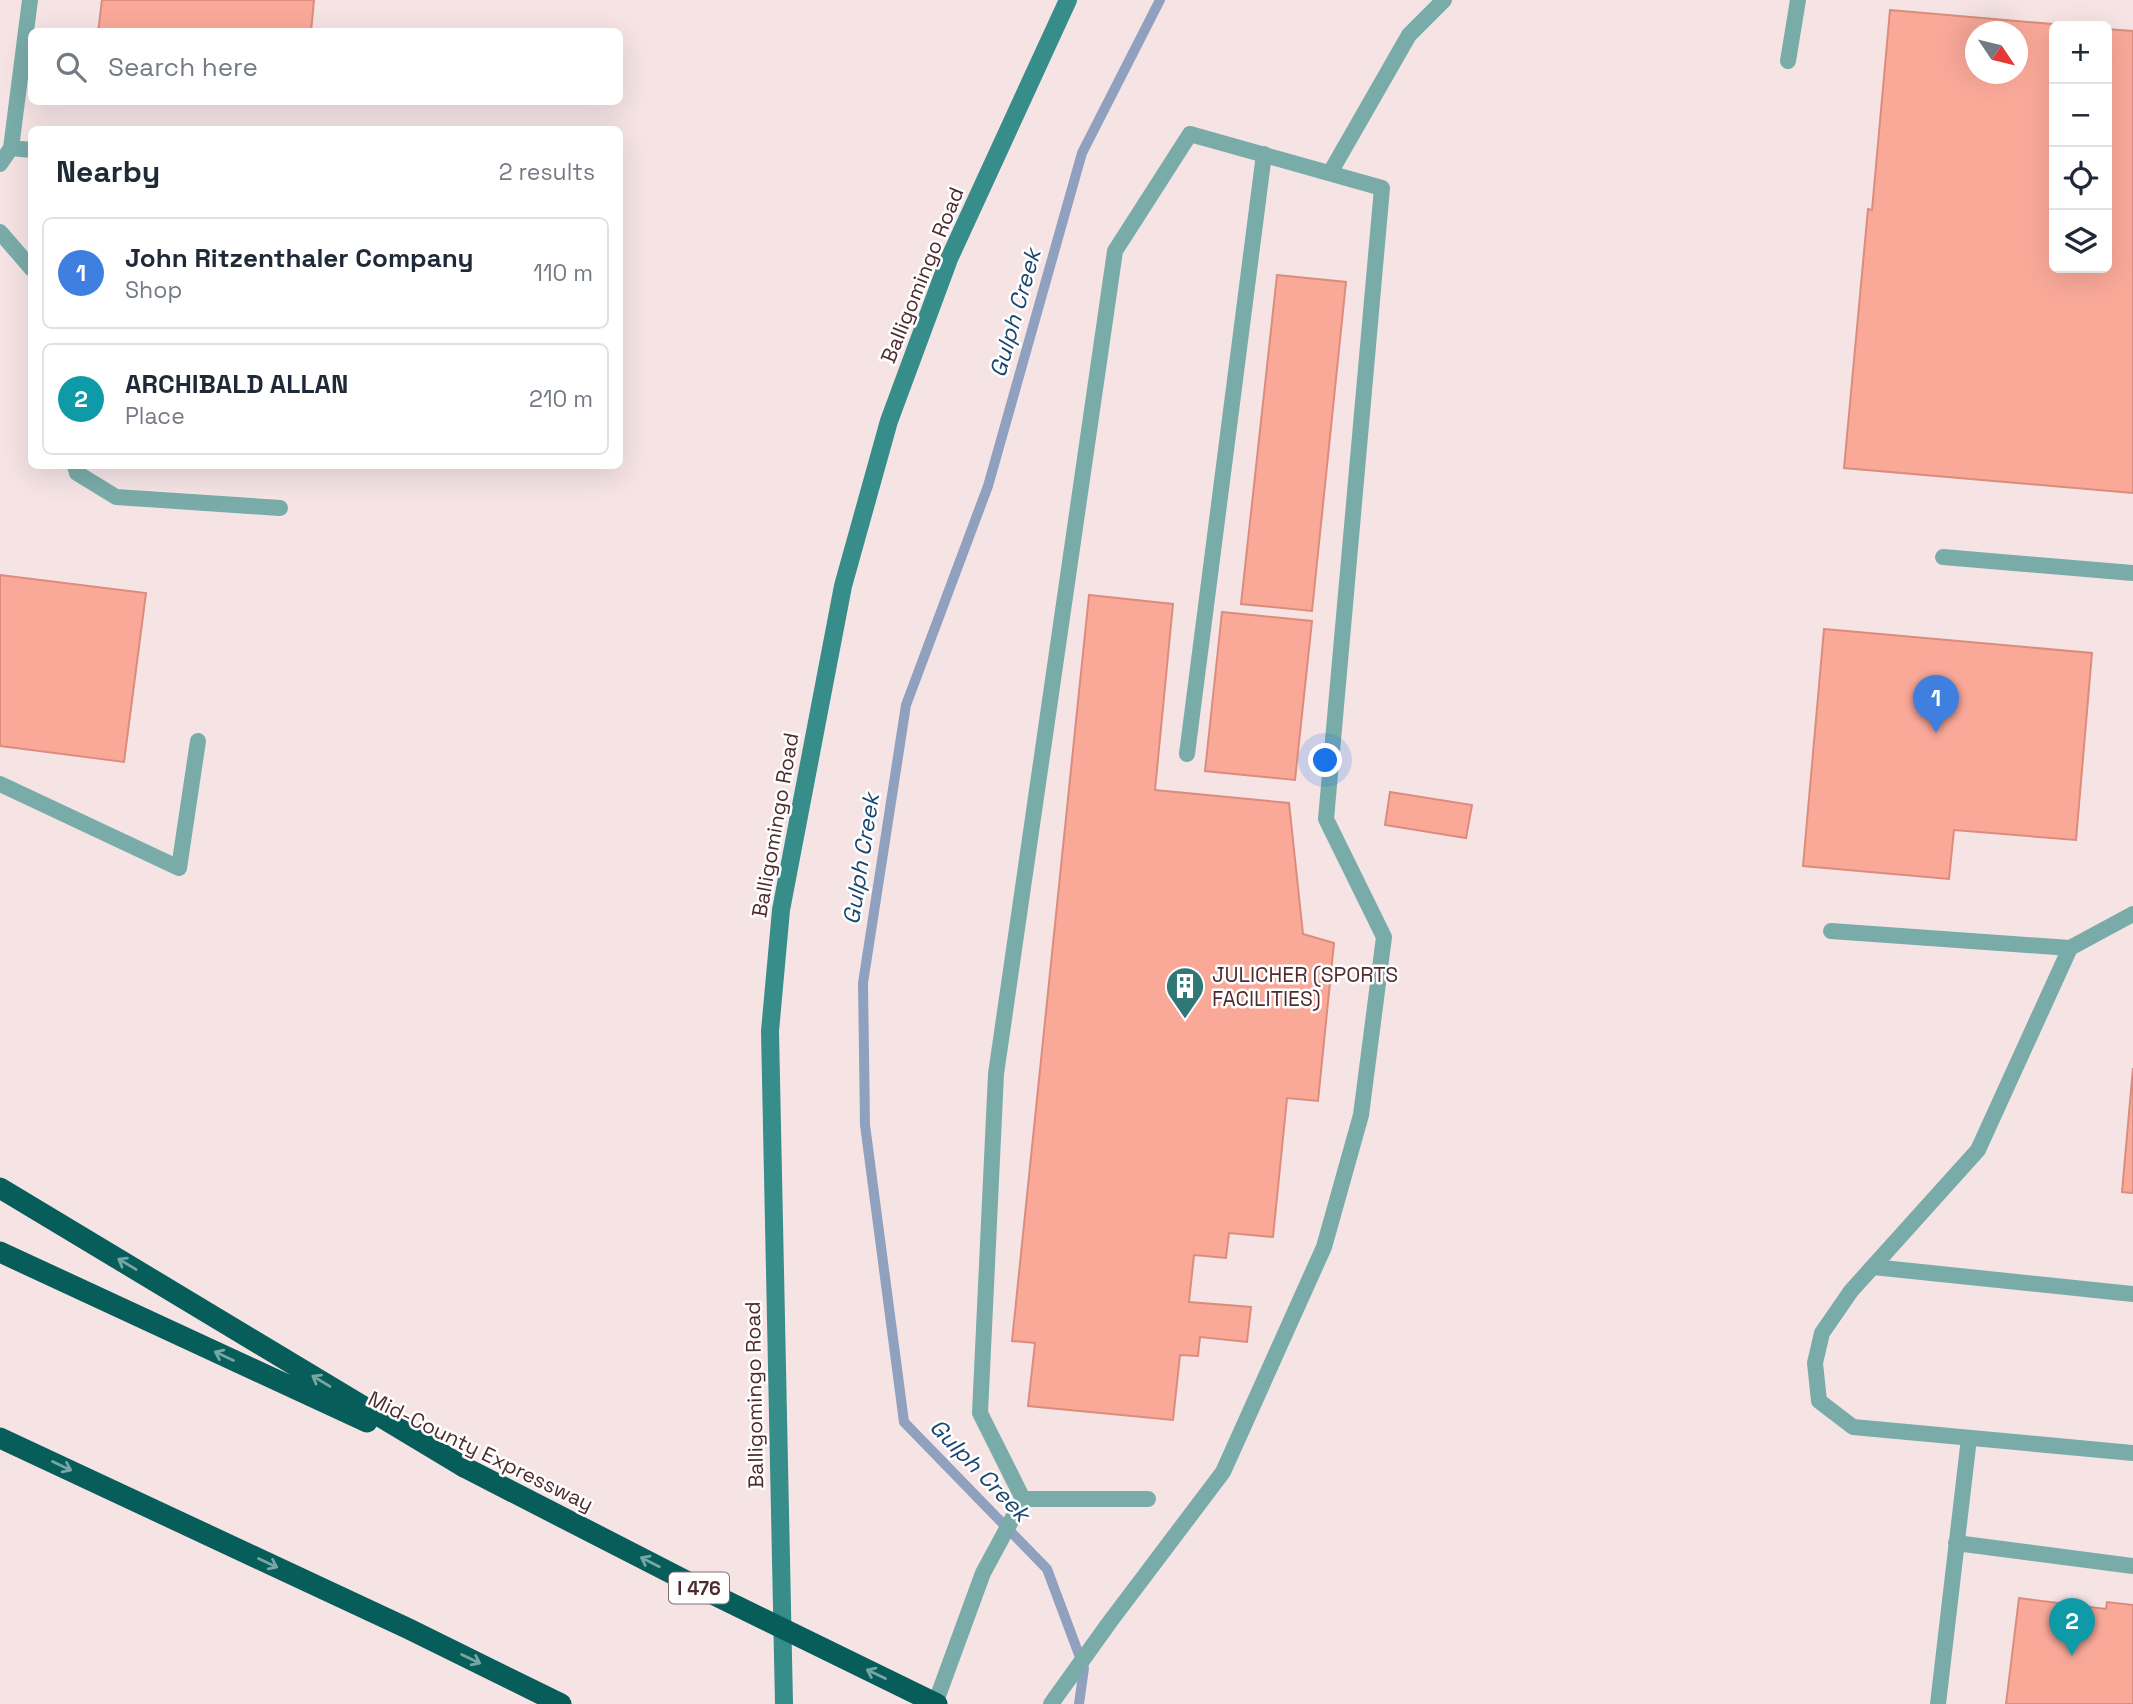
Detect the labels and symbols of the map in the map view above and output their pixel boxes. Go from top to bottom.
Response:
north arrow [1965,21,2028,84]
street label: Balligomingo Road [874,183,970,367]
water label: Gulph Creek [982,243,1048,381]
pin: 1 [1913,675,1959,733]
street label: Balligomingo Road [745,730,805,920]
your location [1308,743,1342,777]
water label: Gulph Creek [836,789,887,927]
place label: JULICHER (SPORTS FACILITIES) [1212,961,1398,1012]
building icon: JULICHER (SPORTS FACILITIES) [1164,965,1206,1020]
one-way arrow [117,1257,137,1271]
street label: Balligomingo Road [739,1301,769,1489]
one-way arrow [214,1349,235,1362]
one-way arrow [312,1374,332,1388]
street label: Mid-County Expressway [364,1385,598,1517]
water label: Gulph Creek [923,1412,1039,1530]
one-way arrow [51,1460,72,1474]
one-way arrow [640,1555,661,1569]
one-way arrow [257,1557,278,1570]
road number: I 476 [669,1572,729,1604]
pin: 2 [2049,1598,2095,1656]
one-way arrow [460,1653,481,1667]
one-way arrow [866,1667,887,1680]

